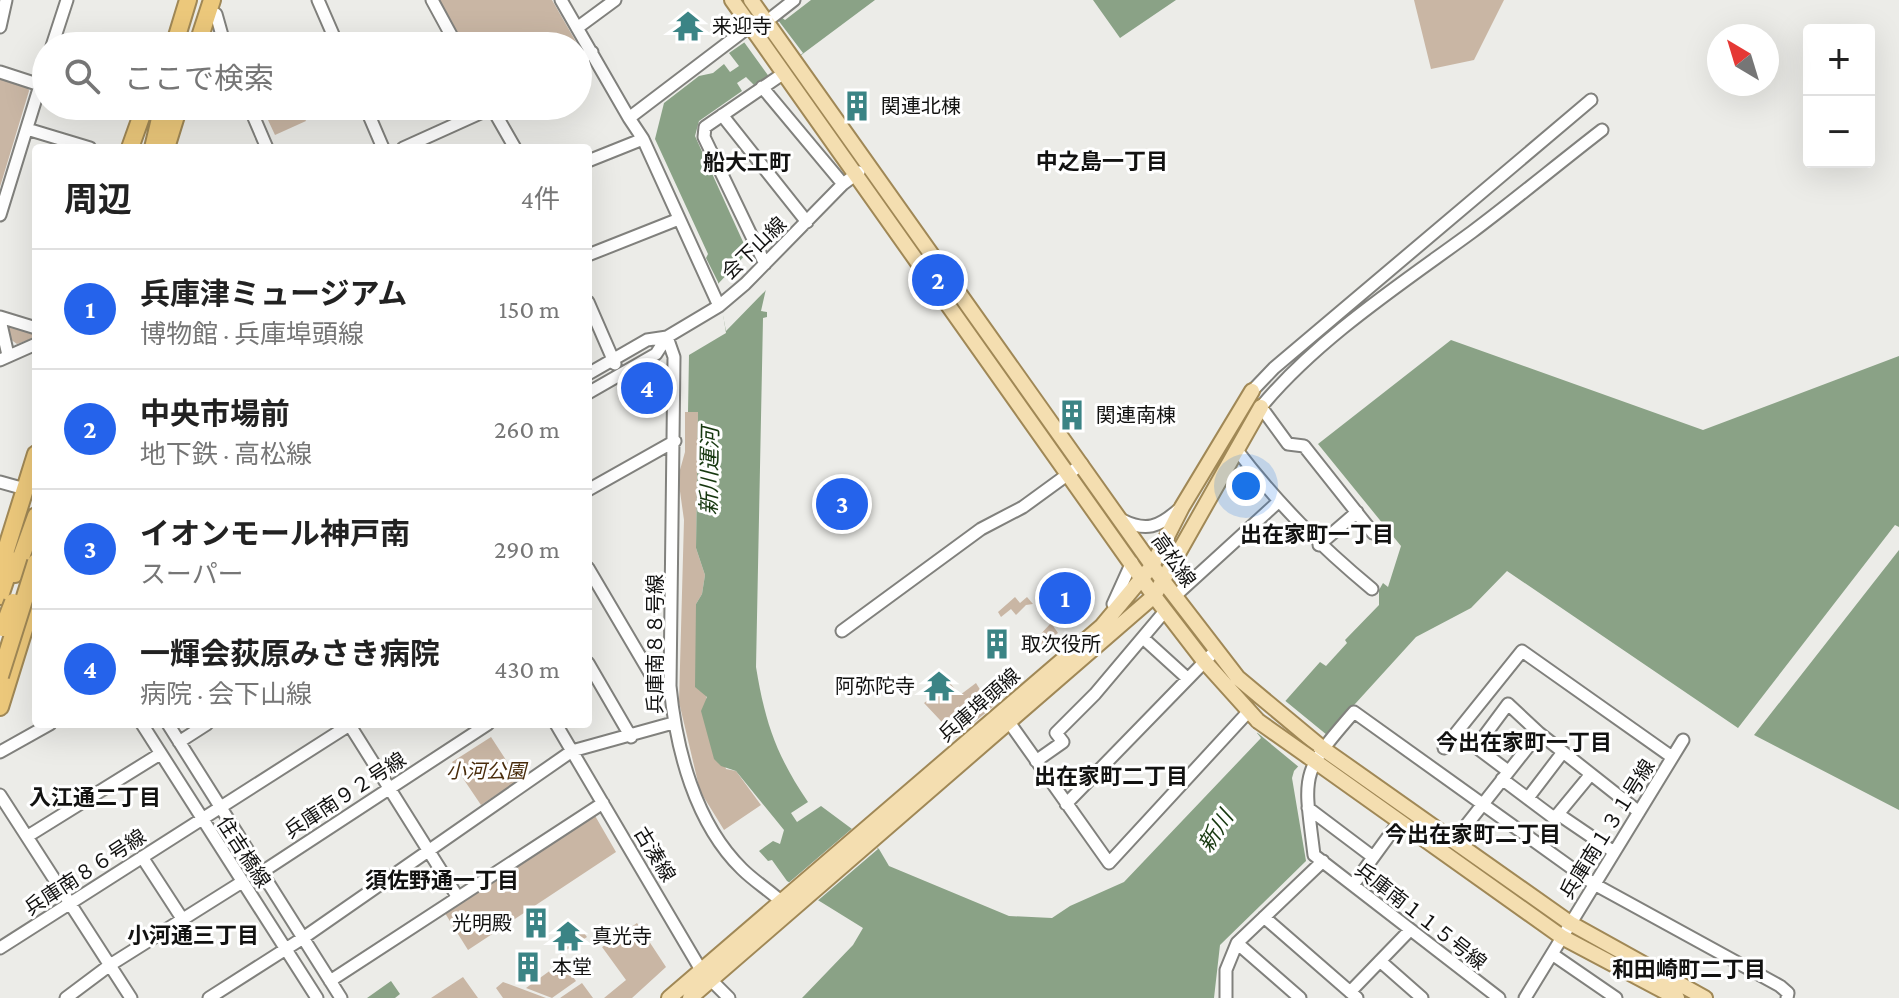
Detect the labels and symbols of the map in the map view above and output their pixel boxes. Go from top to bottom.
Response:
temple icon: 来迎寺 [671,9,705,43]
place label: 来迎寺 [712,15,772,37]
north arrow [1707,24,1779,96]
building icon: 関連北棟 [840,89,874,123]
place label: 関連北棟 [881,95,961,117]
district label: 中之島一丁目 [1036,149,1168,174]
district label: 船大工町 [703,150,791,175]
street label: 会下山線 [718,212,790,284]
pin: 2 [912,250,964,310]
pin: 4 [621,358,673,418]
building icon: 関連南棟 [1055,398,1089,432]
place label: 関連南棟 [1096,404,1176,426]
water label: 新川運河 [696,423,723,515]
your location [1226,466,1266,506]
pin: 3 [816,474,868,534]
district label: 出在家町一丁目 [1240,522,1394,547]
street label: 高松線 [1148,529,1200,591]
pin: 1 [1039,568,1091,628]
street label: 兵庫南８８号線 [644,574,666,714]
building icon: 取次役所 [980,627,1014,661]
place label: 取次役所 [1021,633,1101,655]
street label: 兵庫埠頭線 [934,664,1024,746]
temple icon: 阿弥陀寺 [922,669,956,703]
place label: 阿弥陀寺 [835,675,915,697]
district label: 今出在家町一丁目 [1436,730,1612,755]
street label: 兵庫南９２号線 [280,748,410,842]
street label: 兵庫南１３１号線 [1555,755,1659,903]
park label: 小河公園 [446,760,529,782]
district label: 出在家町二丁目 [1034,764,1188,789]
district label: 入江通二丁目 [29,785,161,810]
water label: 新川 [1193,804,1239,857]
street label: 住吉橋線 [213,812,275,892]
district label: 今出在家町二丁目 [1385,822,1561,847]
street label: 古湊線 [630,823,680,885]
street label: 兵庫南８６号線 [20,825,150,919]
street label: 兵庫南１１５号線 [1351,858,1491,974]
district label: 須佐野通一丁目 [365,868,519,893]
building icon: 光明殿 [519,906,553,940]
place label: 光明殿 [452,912,512,934]
temple icon: 真光寺 [551,919,585,953]
district label: 小河通三丁目 [127,923,259,948]
place label: 真光寺 [592,925,652,947]
building icon: 本堂 [511,950,545,984]
place label: 本堂 [552,956,592,978]
district label: 和田崎町二丁目 [1612,957,1766,982]

